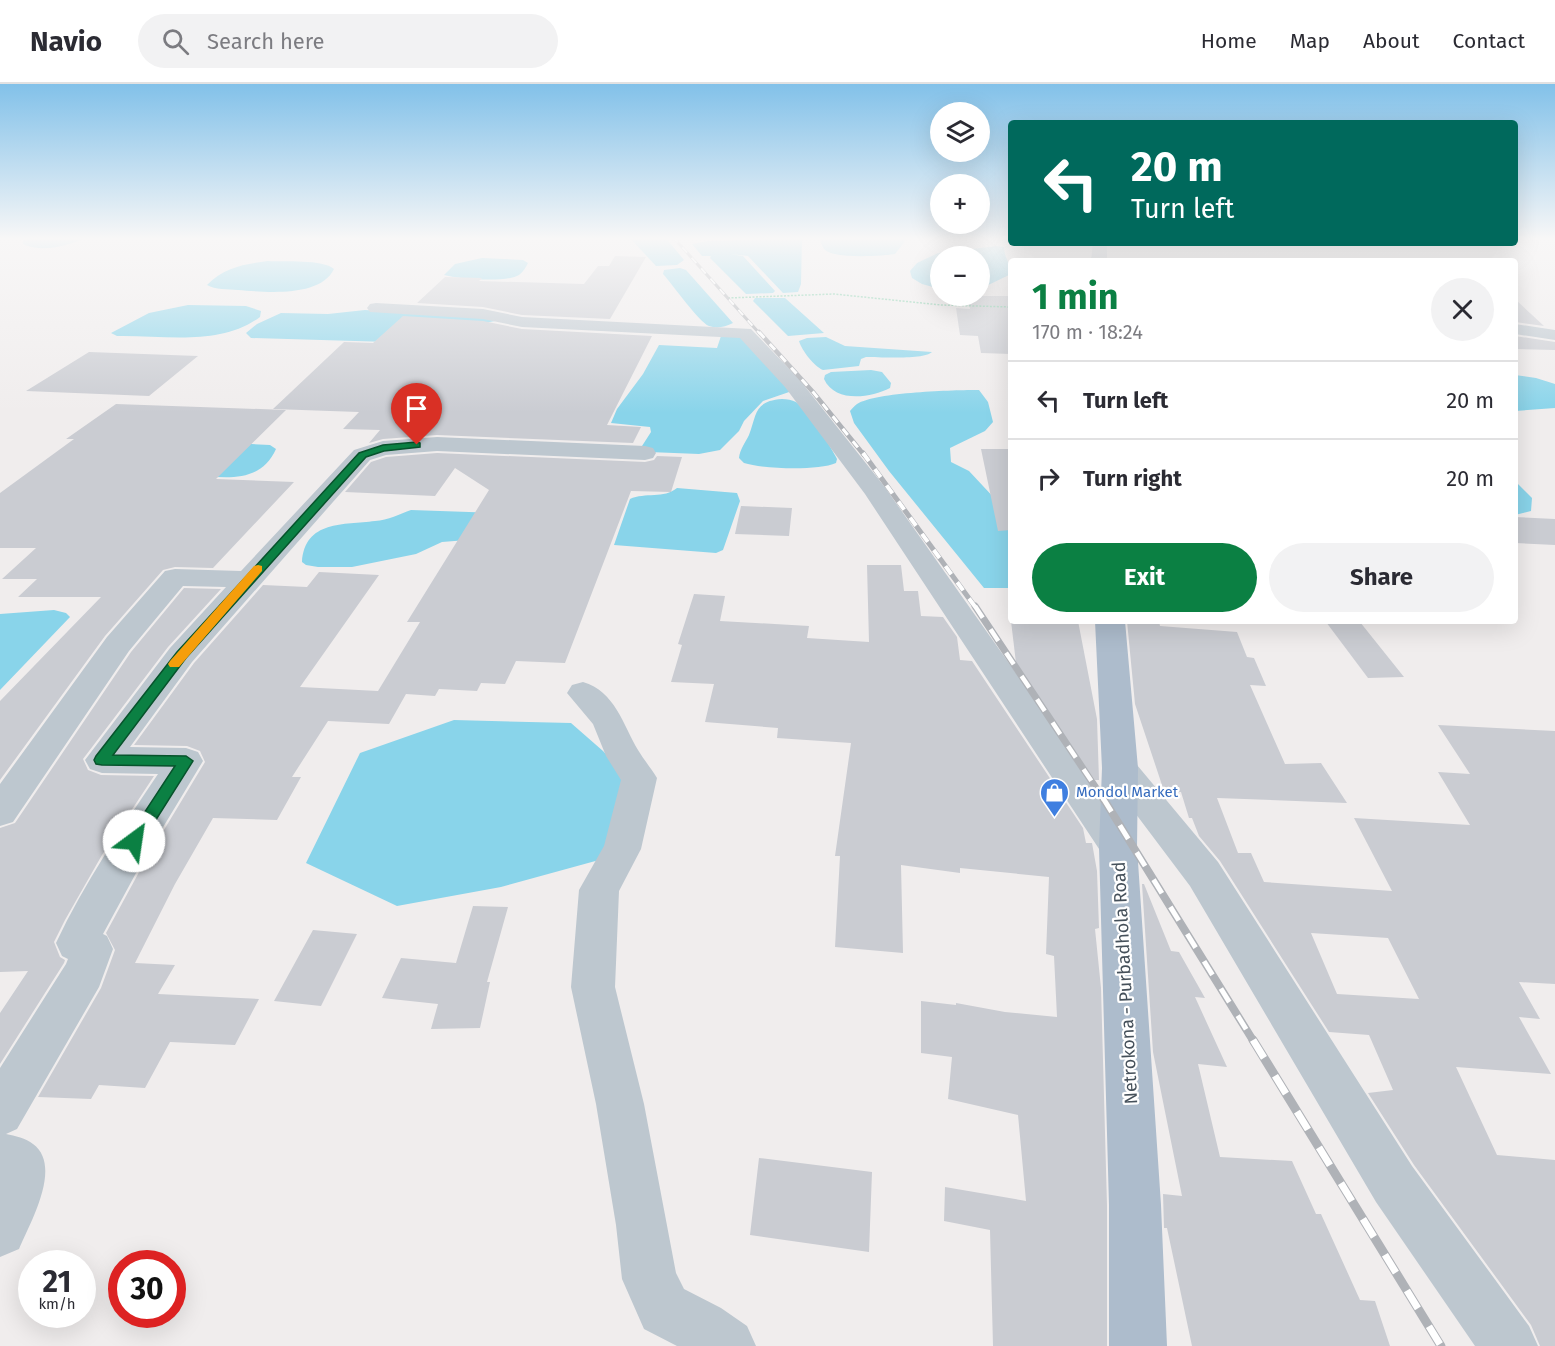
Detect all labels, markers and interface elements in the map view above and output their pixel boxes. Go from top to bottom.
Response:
search box [138,14,558,68]
text: Navio [30,25,102,58]
icon: search [159,25,192,58]
text: Search here [207,28,325,55]
text: Home [1201,28,1257,54]
text: Map [1290,28,1330,54]
text: About [1363,28,1420,54]
text: Contact [1453,28,1525,54]
map controls [930,102,990,306]
button: layers [930,102,990,162]
text: 20 m [1131,142,1223,192]
icon: left [1032,144,1110,222]
button: + [930,174,990,234]
text: Turn left [1131,193,1234,225]
button: − [930,246,990,306]
text: 1 min [1032,275,1119,319]
button: close [1431,278,1494,341]
text: 170 m · 18:24 [1032,320,1143,344]
pin [391,383,442,445]
icon: left [1032,384,1065,417]
text: Turn left [1083,387,1168,414]
text: 20 m [1446,387,1494,414]
icon: arrive [400,392,433,425]
icon: right [1032,462,1065,495]
text: Turn right [1083,465,1182,492]
text: 20 m [1446,465,1494,492]
button: Exit [1032,543,1257,612]
button: Share [1269,543,1494,612]
shop icon: Mondol Market [1039,776,1071,818]
place label: Mondol Market [1076,783,1179,801]
position arrow [102,809,166,873]
street label: Netrokona - Purbadhola Road [1108,861,1142,1105]
speed limit sign: 30 [108,1250,186,1328]
text: 21 [43,1264,71,1300]
text: km/h [38,1295,76,1313]

